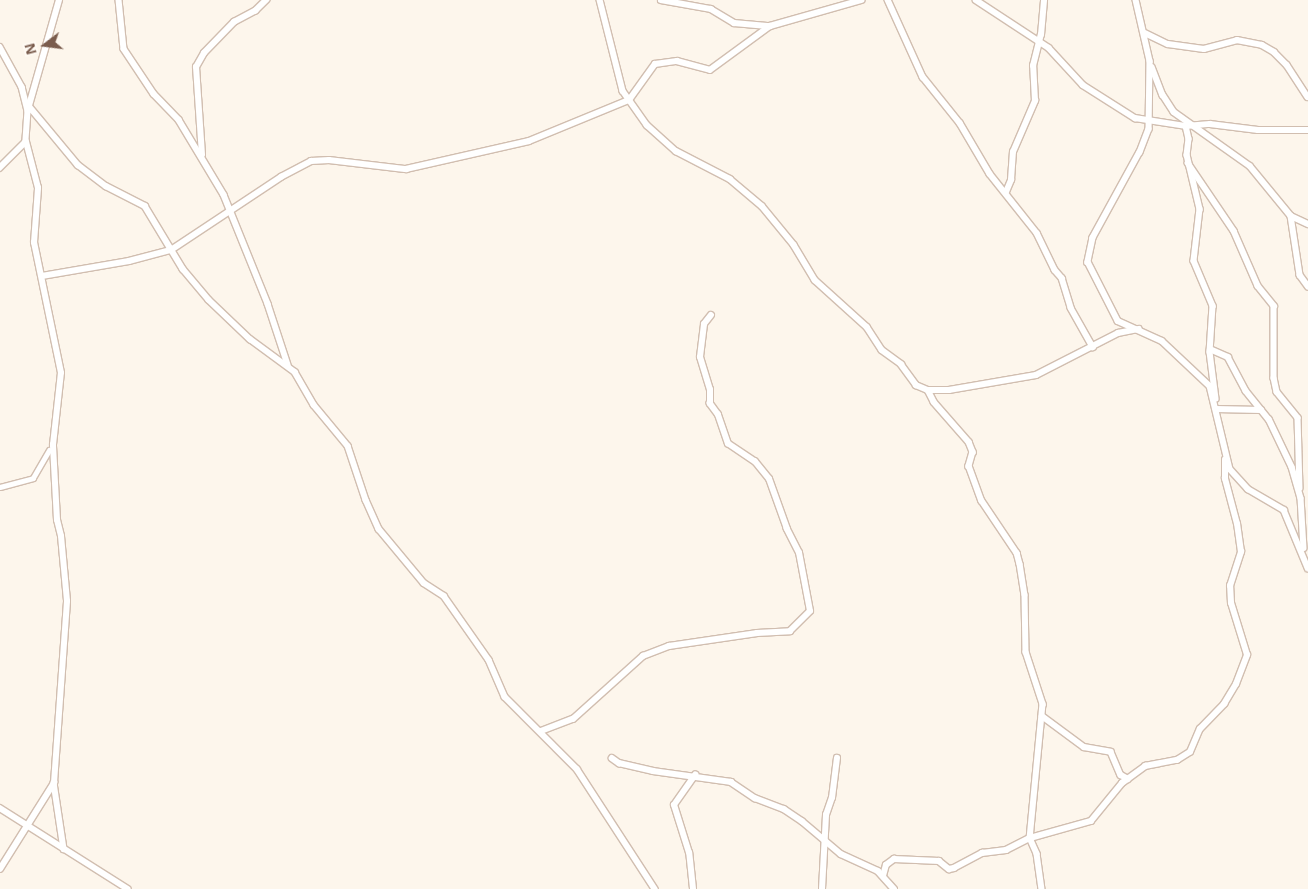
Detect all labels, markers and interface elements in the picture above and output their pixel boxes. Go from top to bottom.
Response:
north arrow [20,20,70,70]
text: N [19,41,41,57]

